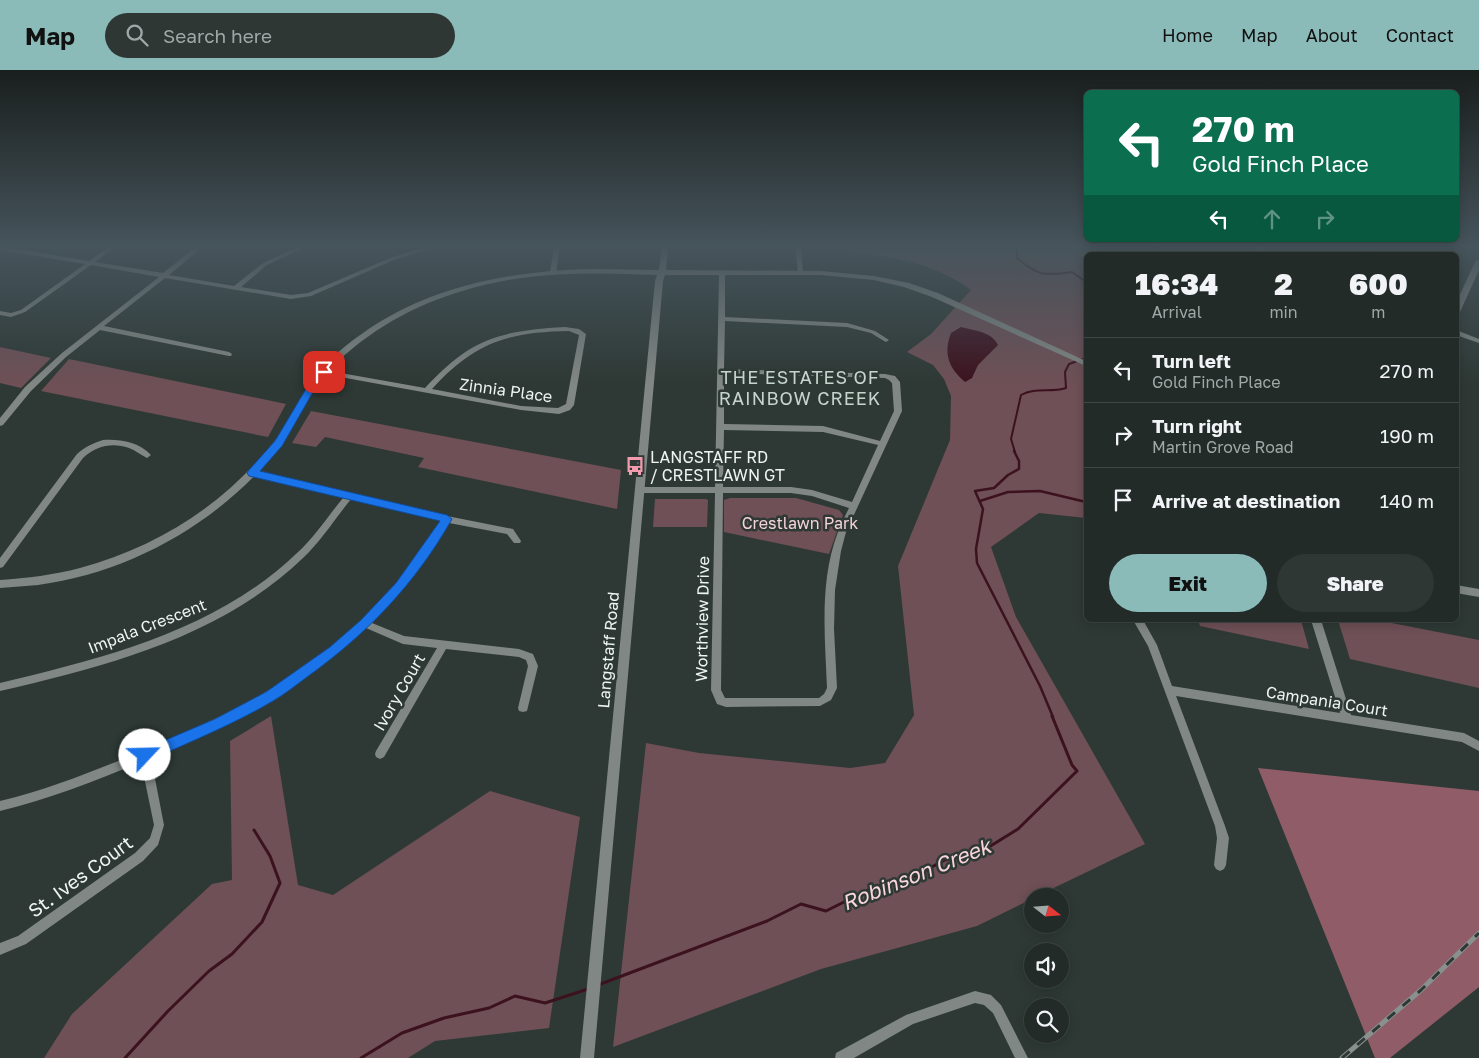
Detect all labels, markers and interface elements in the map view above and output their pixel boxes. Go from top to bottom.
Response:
search box [105,13,455,58]
text: Map [25,21,75,50]
icon: search [123,21,151,49]
text: Search here [163,24,272,47]
text: Home [1162,24,1213,46]
text: Map [1241,24,1278,46]
text: About [1306,24,1358,46]
text: Contact [1386,24,1454,46]
text: 270 m [1192,108,1295,150]
icon: left [1109,110,1174,175]
text: Gold Finch Place [1192,150,1369,177]
icon: left [1205,205,1233,233]
icon: ahead [1258,205,1286,233]
icon: right [1311,205,1339,233]
text: 16:34 [1135,266,1218,302]
text: 2 [1274,266,1293,302]
text: 600 [1349,266,1408,302]
text: Arrival [1152,302,1202,322]
text: min [1269,302,1298,322]
text: m [1371,302,1385,322]
text: Turn left [1152,349,1231,372]
pin [303,351,345,393]
icon: left [1109,356,1137,384]
icon: arrive [310,358,338,386]
text: 270 m [1380,359,1434,382]
district label: THE ESTATES OF RAINBOW CREEK [719,366,881,409]
text: Gold Finch Place [1152,372,1281,392]
street label: Zinnia Place [458,374,554,406]
text: Turn right [1152,414,1242,437]
icon: right [1109,421,1137,449]
text: 190 m [1380,424,1434,447]
text: Martin Grove Road [1152,437,1294,457]
place label: LANGSTAFF RD / CRESTLAWN GT [650,447,785,485]
bus stop icon: LANGSTAFF RD / CRESTLAWN GT [624,455,646,477]
icon: arrive [1109,486,1137,514]
text: Arrive at destination [1152,489,1340,512]
text: 140 m [1380,489,1434,512]
park label: Crestlawn Park [742,513,858,533]
button: Exit [1109,554,1267,612]
button: Share [1277,554,1434,612]
street label: Worthview Drive [691,556,713,682]
street label: Langstaff Road [593,591,623,709]
street label: Impala Crescent [85,594,209,658]
street label: Ivory Court [369,650,429,734]
street label: Campania Court [1265,681,1389,721]
position arrow [118,728,170,780]
street label: St. Ives Court [23,830,137,922]
water label: Robinson Creek [838,831,996,916]
north arrow [1024,888,1069,932]
map controls [1024,888,1069,1043]
button: sound [1024,943,1069,988]
button: search [1024,998,1069,1043]

